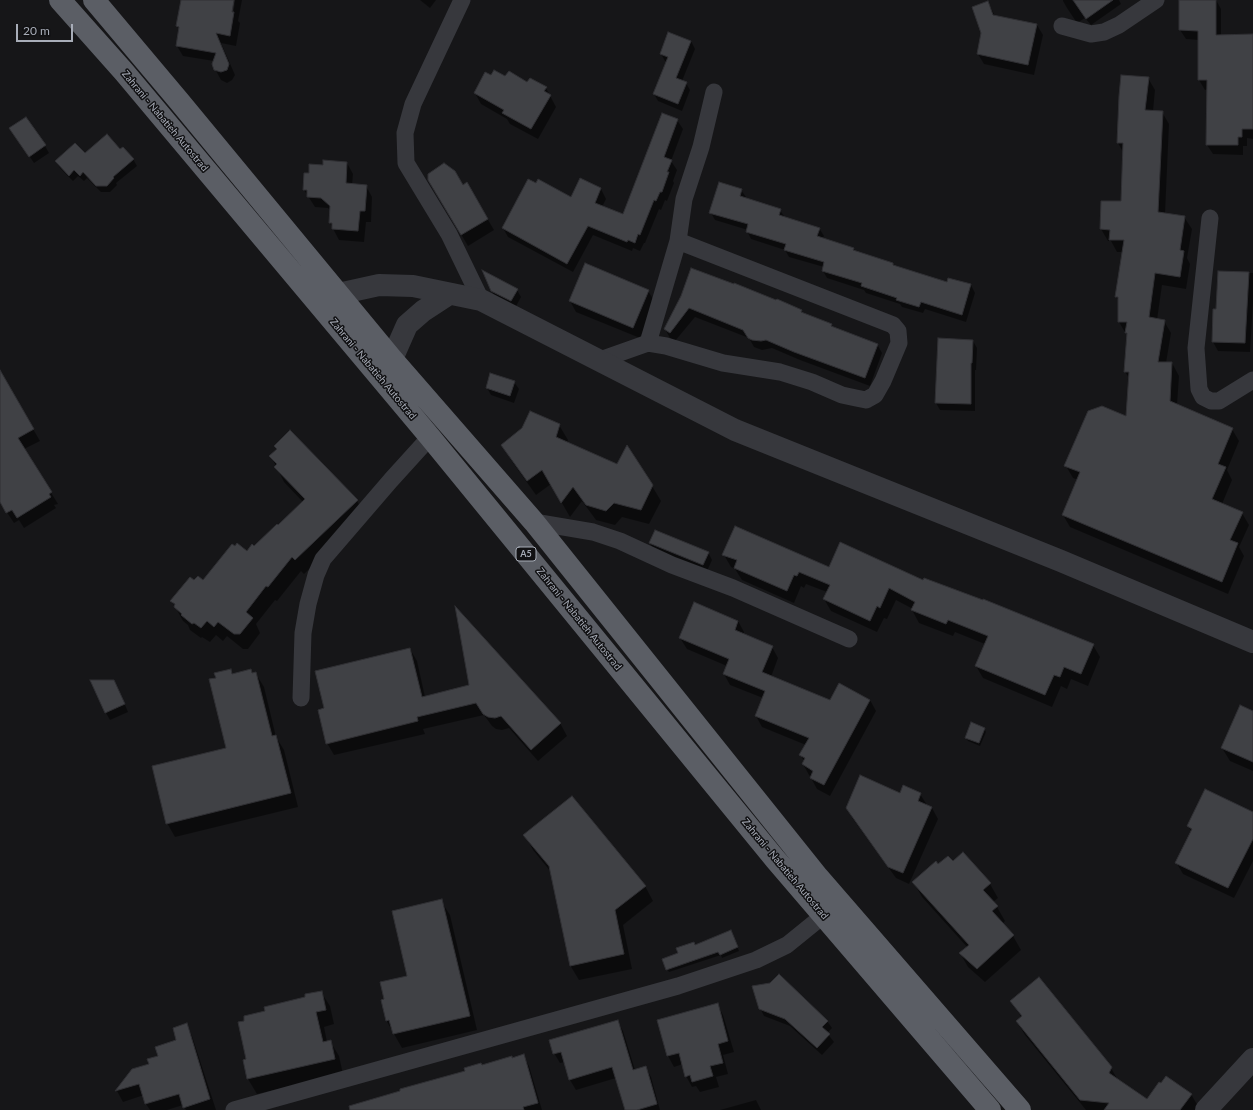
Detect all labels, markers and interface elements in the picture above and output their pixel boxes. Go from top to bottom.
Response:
scale bar [18,16,75,42]
text: 20 m [23,23,50,38]
street label: Zahrani - Nabatieh Autostrad [119,68,211,174]
street label: Zahrani - Nabatieh Autostrad [327,316,419,422]
road number: A5 [516,547,536,561]
street label: Zahrani - Nabatieh Autostrad [534,566,624,672]
street label: Zahrani - Nabatieh Autostrad [739,816,831,922]

